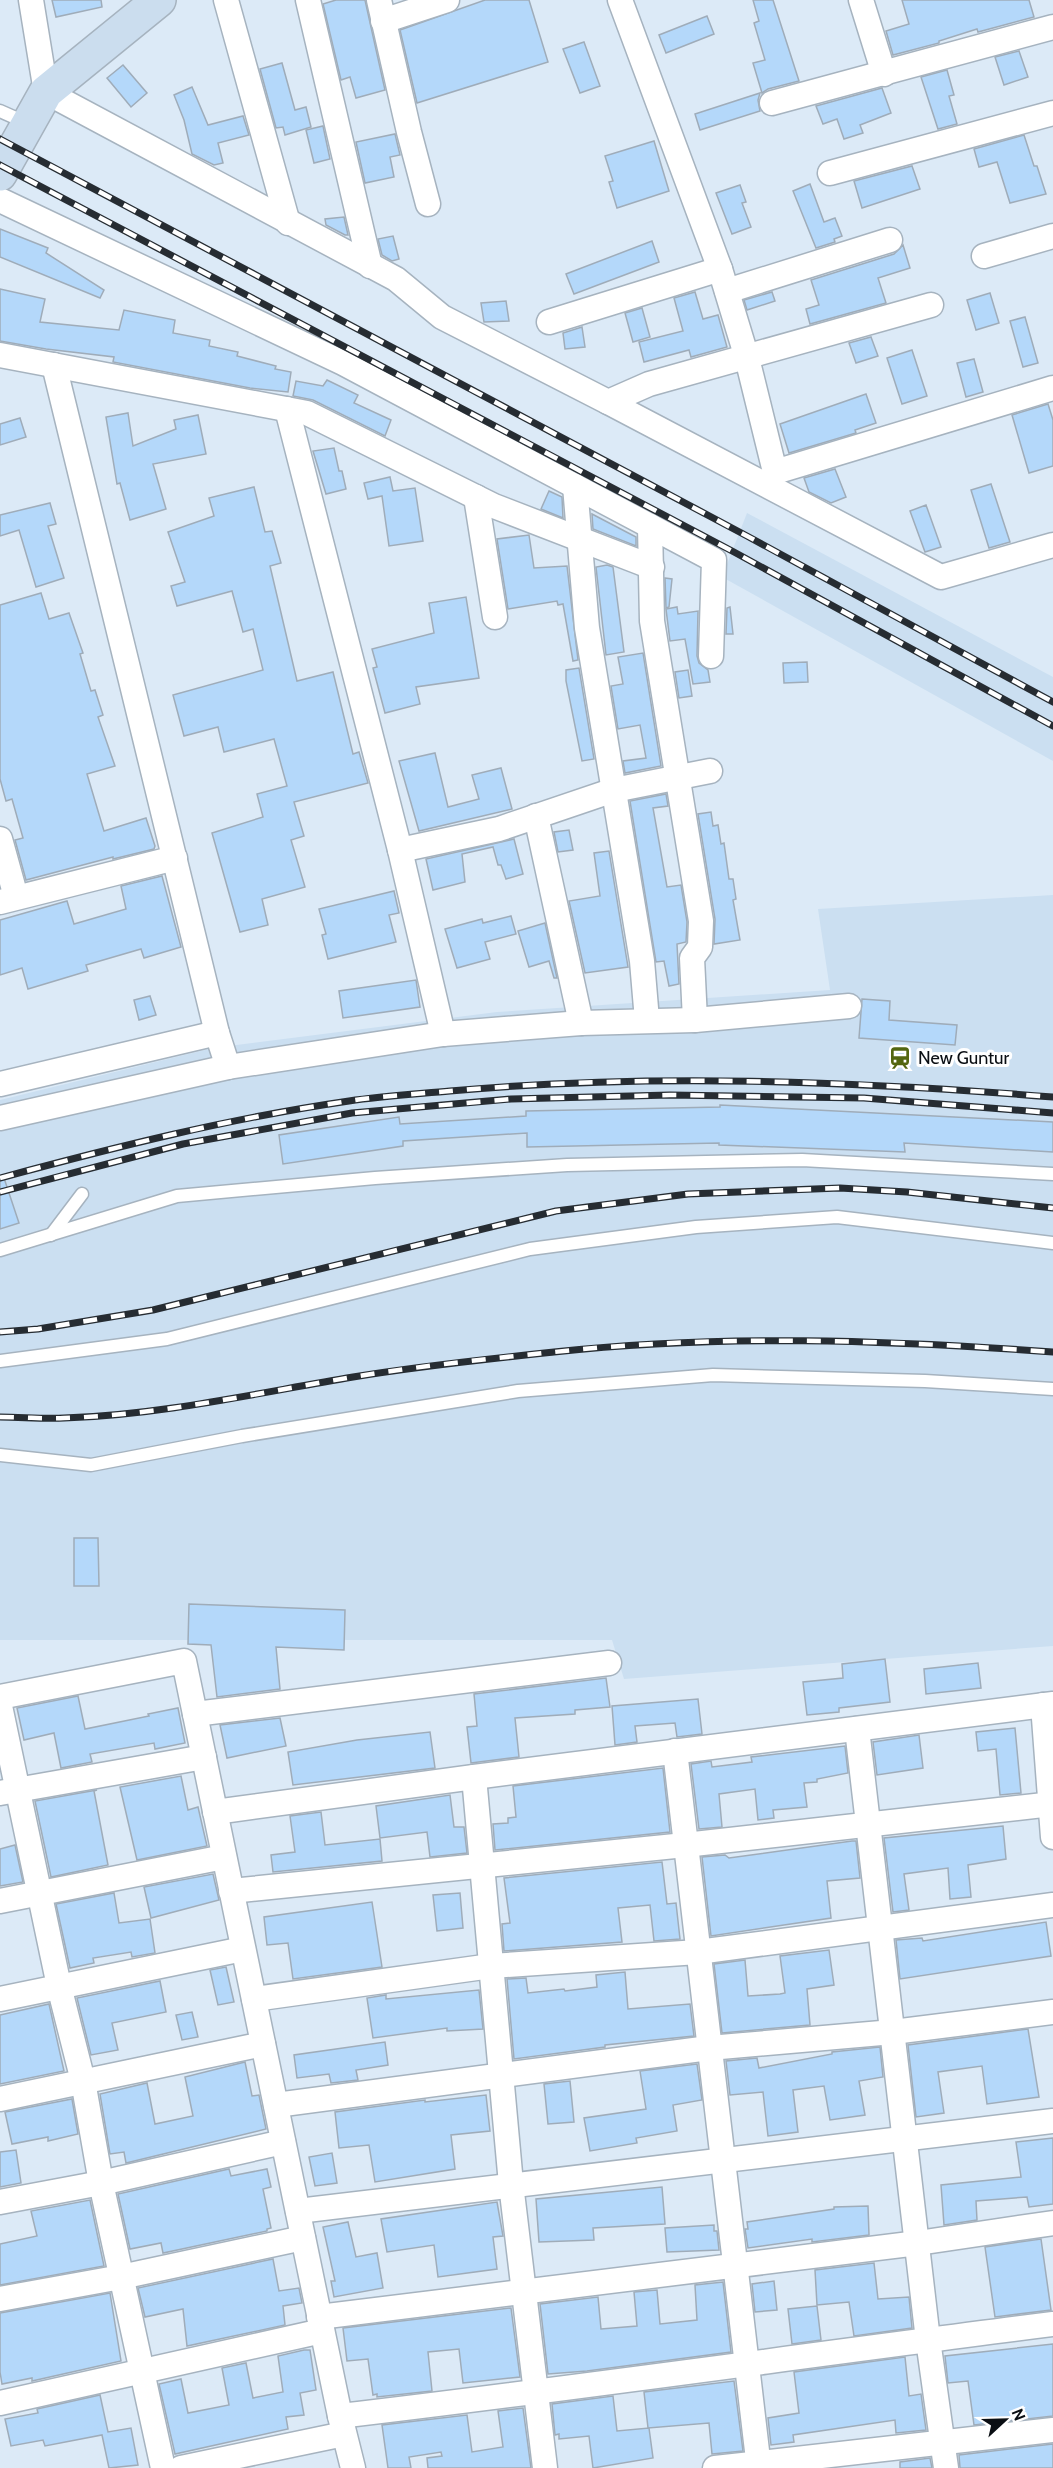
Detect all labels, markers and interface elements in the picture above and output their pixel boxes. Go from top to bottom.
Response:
station icon: New Guntur [887,1045,913,1071]
place label: New Guntur [918,1047,1010,1069]
north arrow [975,2390,1035,2450]
text: N [1008,2406,1029,2423]

